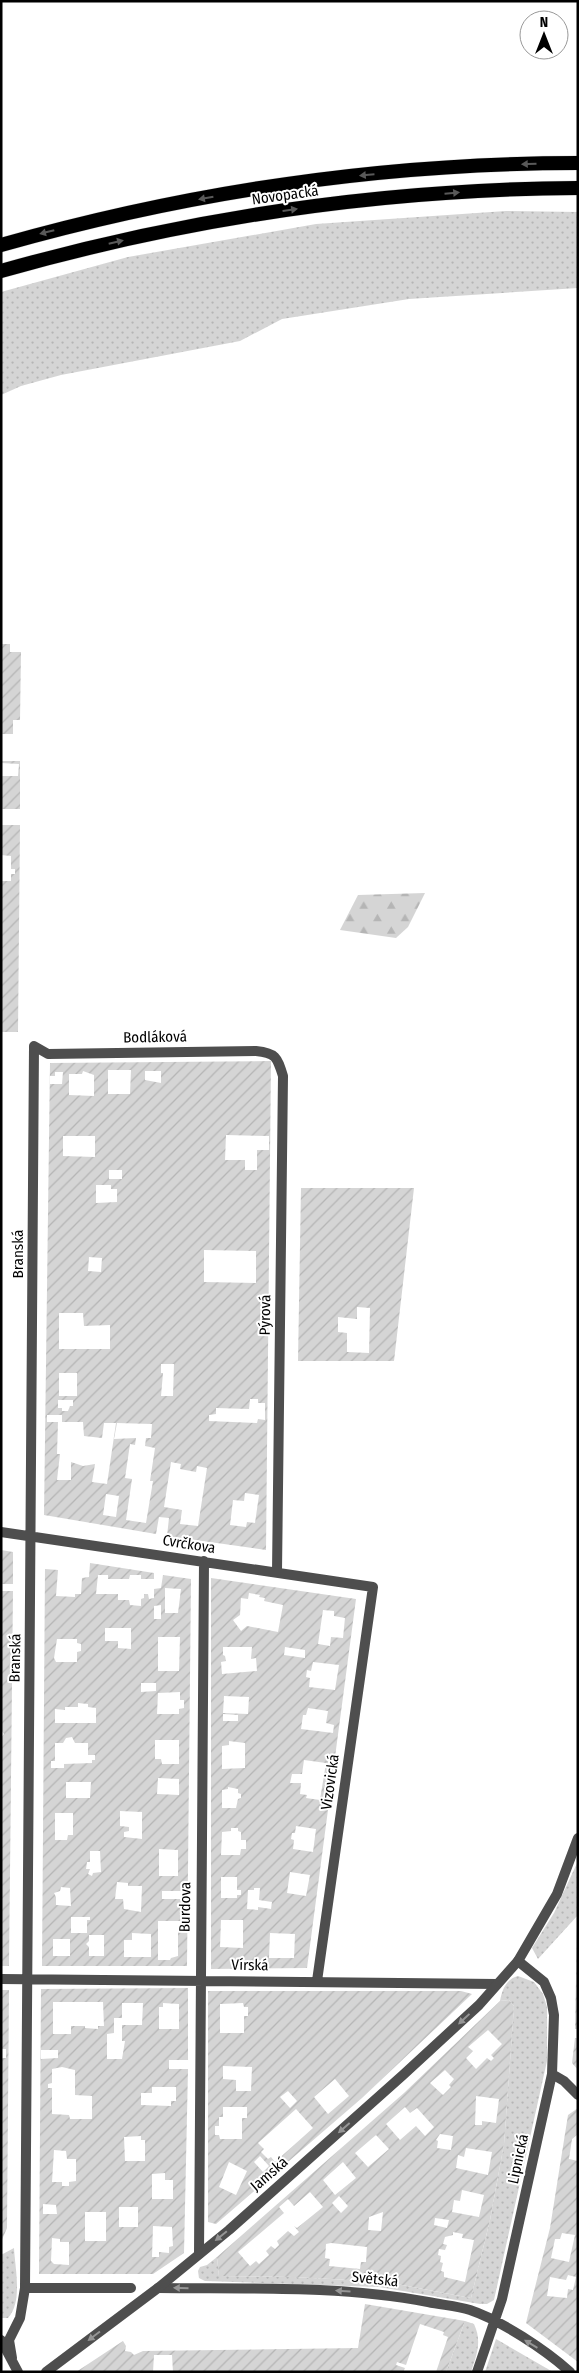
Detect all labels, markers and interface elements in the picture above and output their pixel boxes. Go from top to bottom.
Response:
north arrow [519,10,569,60]
text: N [540,14,548,31]
one-way arrow [521,161,537,169]
one-way arrow [359,172,375,180]
street label: Novopacká [250,181,320,209]
one-way arrow [444,189,460,197]
one-way arrow [198,195,214,203]
one-way arrow [282,206,298,214]
one-way arrow [40,228,55,236]
one-way arrow [109,238,124,246]
street label: Bodláková [123,1027,187,1047]
street label: Branská [9,1230,27,1278]
street label: Pýrová [256,1294,274,1336]
street label: Cvrčkova [161,1531,217,1557]
street label: Branská [6,1633,24,1683]
street label: Vizovická [317,1753,343,1811]
street label: Burdova [176,1882,194,1932]
street label: Vírská [231,1956,269,1974]
one-way arrow [458,2013,470,2025]
one-way arrow [337,2123,350,2134]
street label: Lipnická [504,2132,532,2186]
street label: Jamská [247,2153,291,2195]
one-way arrow [215,2230,228,2241]
street label: Světská [351,2268,399,2290]
one-way arrow [173,2284,189,2292]
one-way arrow [335,2287,351,2295]
one-way arrow [87,2331,101,2341]
one-way arrow [524,2339,537,2348]

